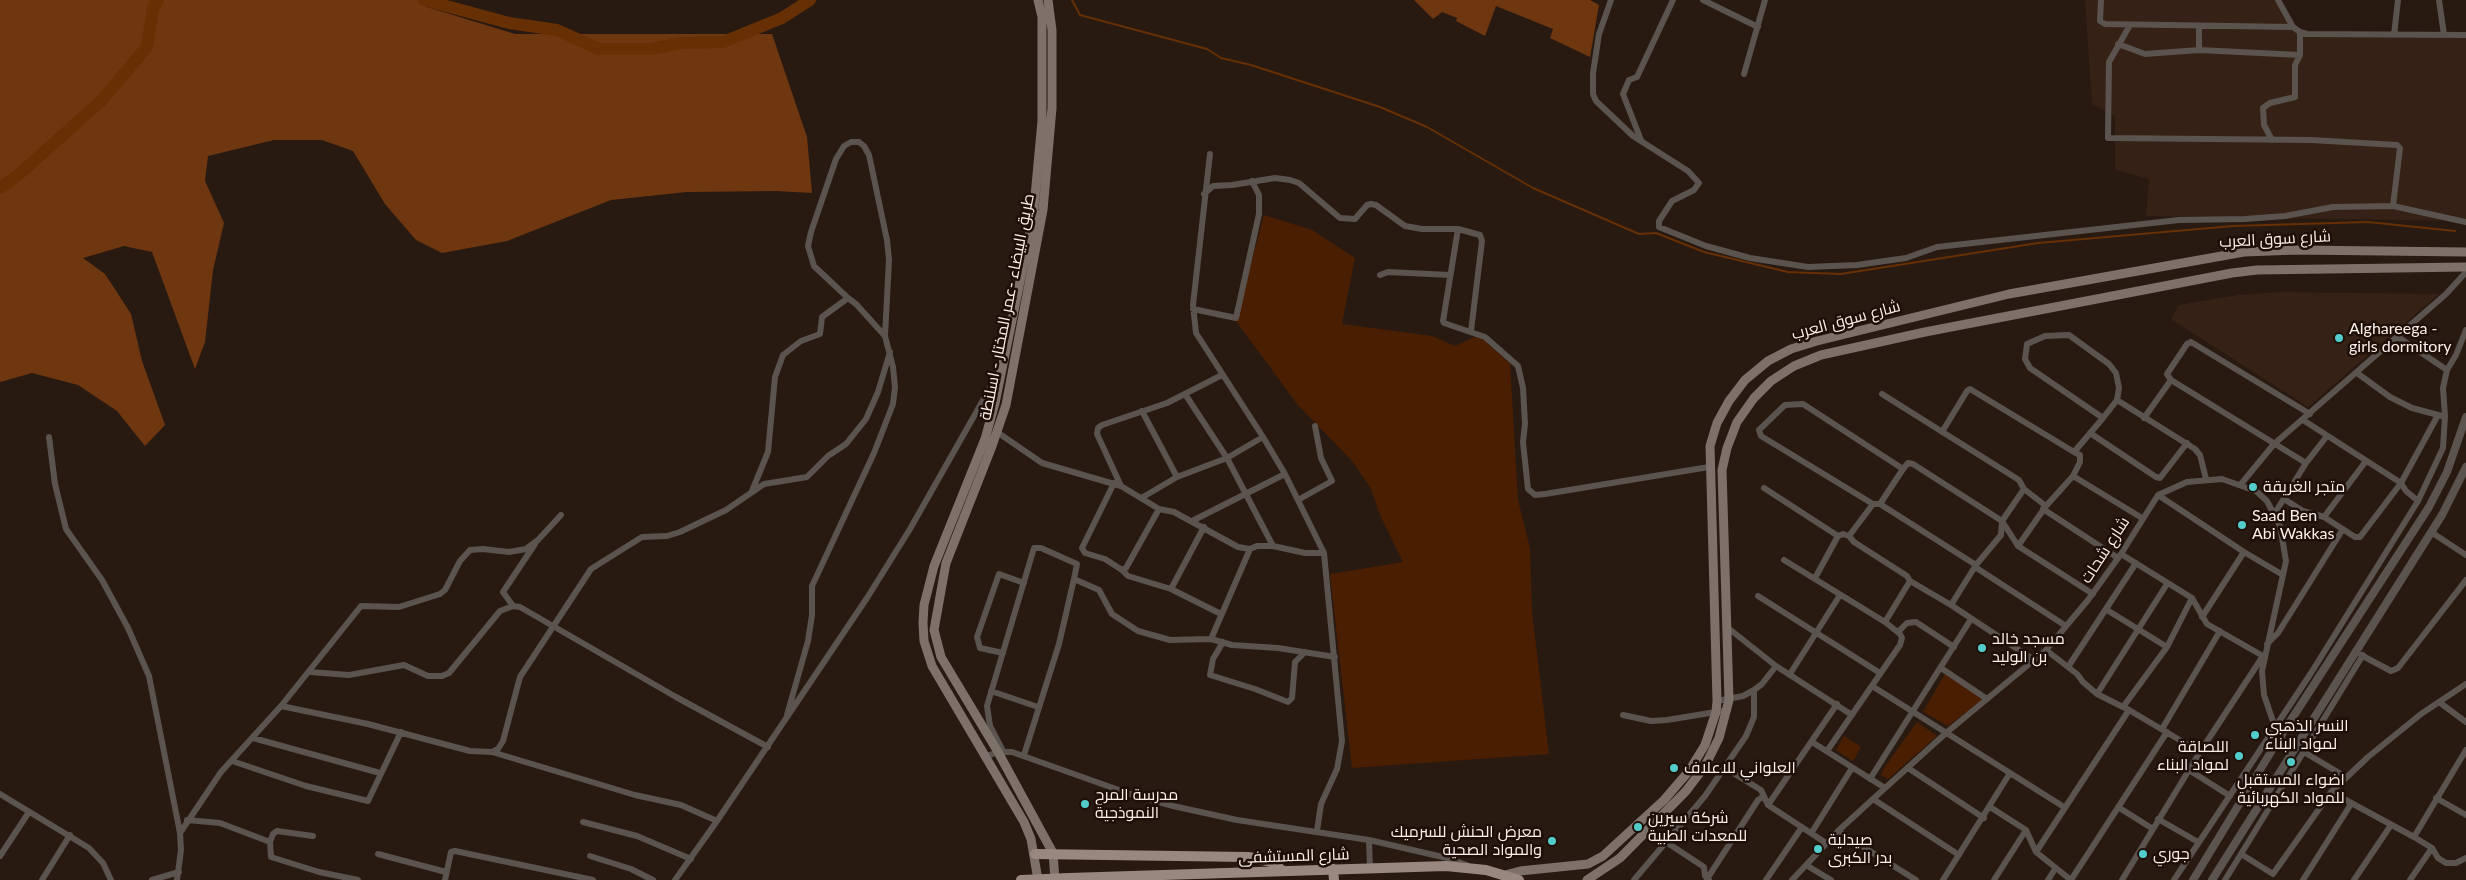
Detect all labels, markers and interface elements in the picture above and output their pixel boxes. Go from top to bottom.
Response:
street label: طريق البيضاء -عمر المختار - اسلنطة [976,192,1038,422]
street label: شارع سوق العرب [2219,226,2331,252]
street label: شارع سوق العرب [1790,296,1902,344]
place label: Alghareega - girls dormitory [2349,319,2451,357]
marker: Alghareega - girls dormitory [2333,332,2345,344]
place label: متجر الغريقة [2263,477,2345,497]
marker: متجر الغريقة [2247,481,2259,493]
place label: Saad Ben Abi Wakkas [2252,506,2334,544]
street label: شارع شحات [2076,513,2134,587]
marker: Saad Ben Abi Wakkas [2236,519,2248,531]
place label: مسجد خالد بن الوليد [1992,629,2065,667]
marker: مسجد خالد بن الوليد [1976,642,1988,654]
place label: النسر الذهبي لمواد البناء [2265,716,2349,754]
marker: النسر الذهبي لمواد البناء [2249,729,2261,741]
place label: اللصاقة لمواد البناء [2157,737,2229,775]
marker: اللصاقة لمواد البناء [2233,750,2245,762]
marker: اضواء المستقبل للمواد الكهربائية [2285,756,2297,768]
place label: العلواني للاعلاف [1684,758,1796,778]
marker: العلواني للاعلاف [1668,762,1680,774]
place label: اضواء المستقبل للمواد الكهربائية [2237,770,2345,808]
place label: مدرسة المرح النموذجية [1095,785,1178,823]
marker: مدرسة المرح النموذجية [1079,798,1091,810]
place label: شركة سيرين للمعدات الطبية [1648,808,1747,846]
marker: شركة سيرين للمعدات الطبية [1632,821,1644,833]
place label: معرض الحنش للسرميك والمواد الصحية [1391,822,1542,860]
place label: صيدلية بدر الكبرى [1828,830,1892,868]
marker: معرض الحنش للسرميك والمواد الصحية [1546,835,1558,847]
marker: صيدلية بدر الكبرى [1812,843,1824,855]
street label: شارع المستشفى [1238,844,1350,868]
place label: جوري [2153,844,2190,864]
marker: جوري [2137,848,2149,860]

